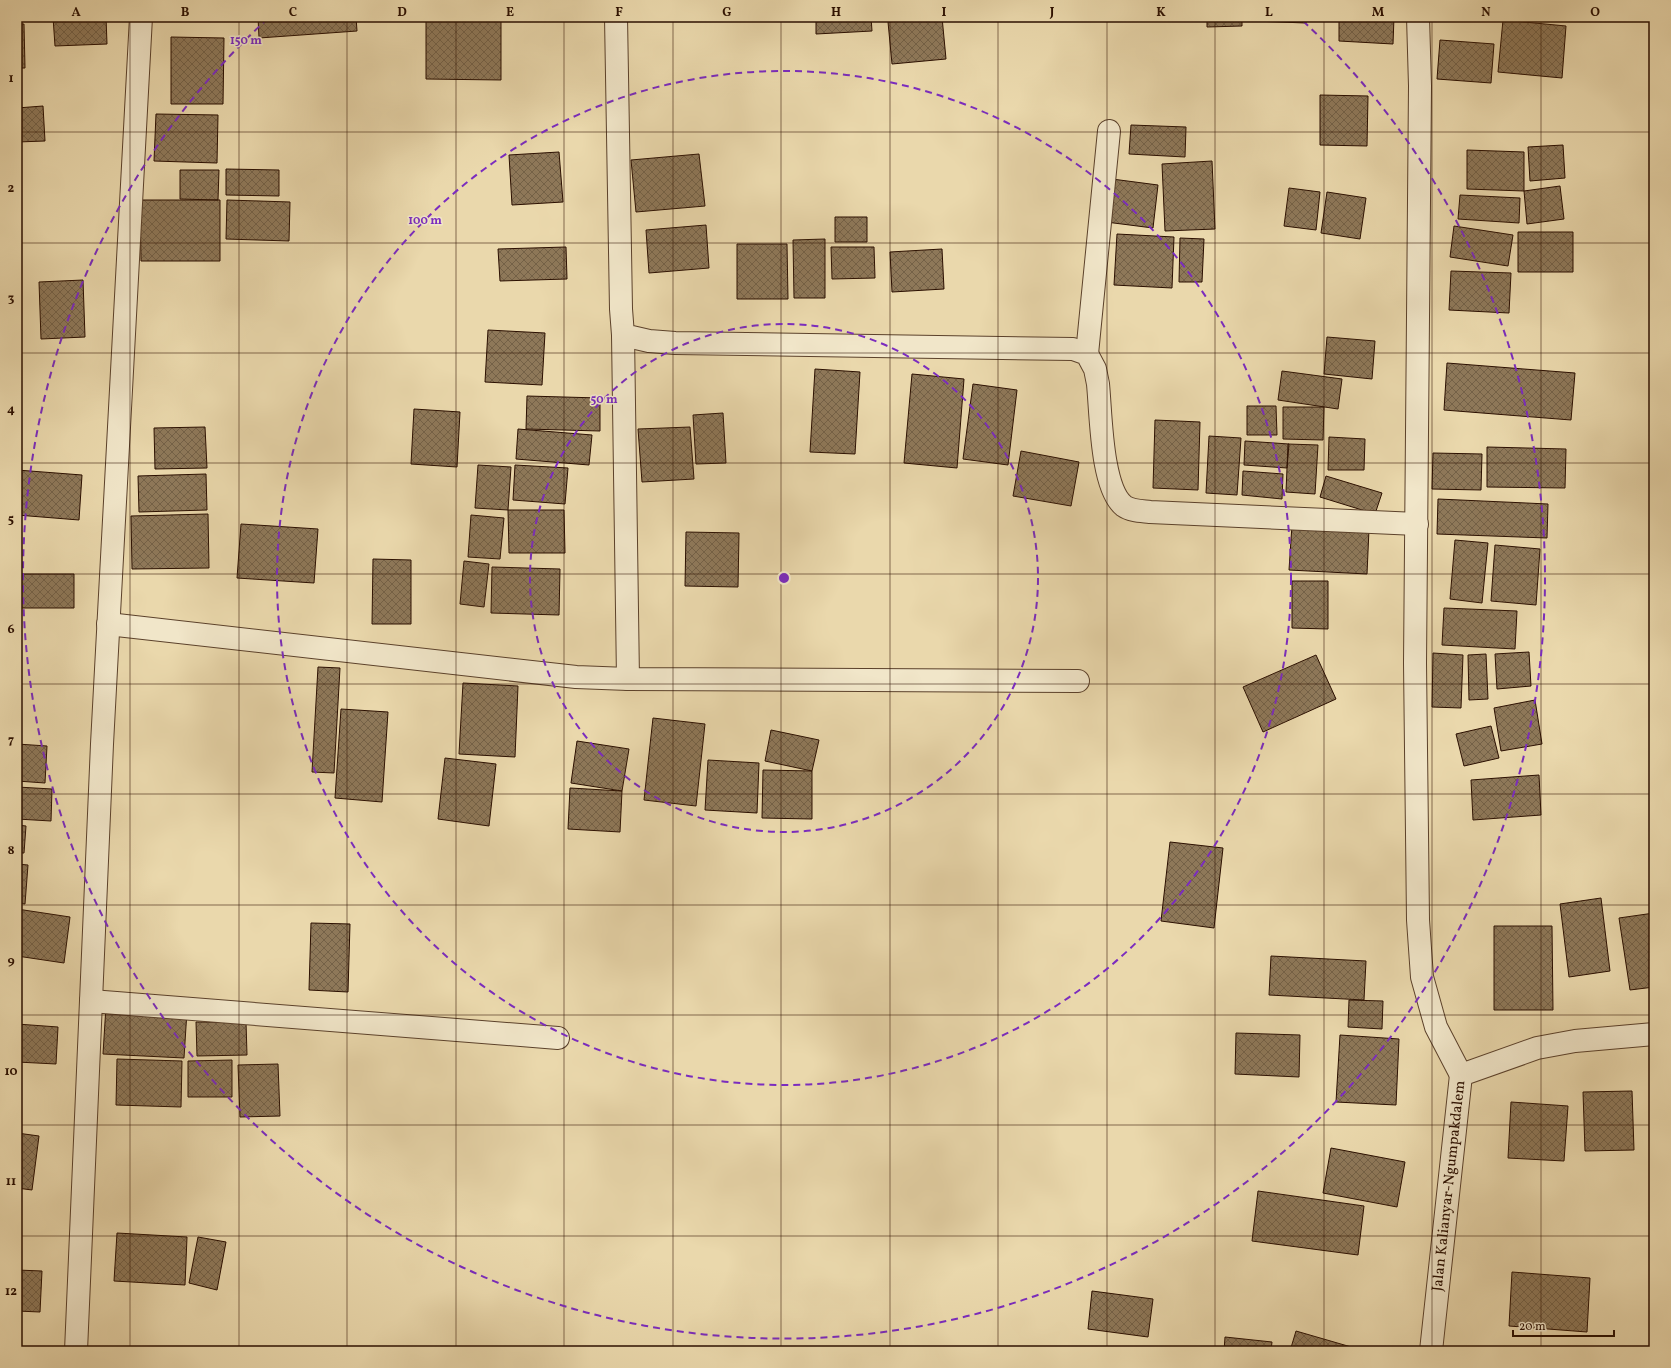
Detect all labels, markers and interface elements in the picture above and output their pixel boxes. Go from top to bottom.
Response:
text: A [71,4,81,22]
text: B [181,4,190,22]
text: C [289,4,297,22]
text: D [397,4,407,22]
text: E [506,4,514,22]
text: F [615,4,623,22]
text: G [722,4,732,22]
text: H [831,4,841,22]
text: I [942,4,947,22]
text: J [1049,4,1055,22]
text: K [1156,4,1166,22]
text: L [1265,4,1273,22]
text: M [1372,4,1385,22]
text: N [1481,4,1491,22]
text: O [1590,4,1600,22]
text: 150 m [230,33,262,49]
text: 1 [8,70,14,88]
text: 2 [8,180,15,198]
text: 100 m [408,213,442,229]
text: 3 [8,290,15,308]
text: 50 m [590,392,618,408]
text: 4 [7,401,15,419]
text: 5 [8,511,14,529]
centre of rings [777,571,791,585]
text: 6 [7,621,15,639]
text: 7 [8,732,14,750]
text: 8 [7,842,15,860]
text: 9 [7,952,15,970]
text: 10 [4,1063,18,1081]
street label: Jalan Kalianyar-Ngumpakdalem [1427,1079,1471,1293]
text: 11 [6,1173,16,1191]
text: 12 [5,1283,17,1301]
scale bar [1513,1312,1614,1338]
text: 20 m [1519,1319,1546,1335]

